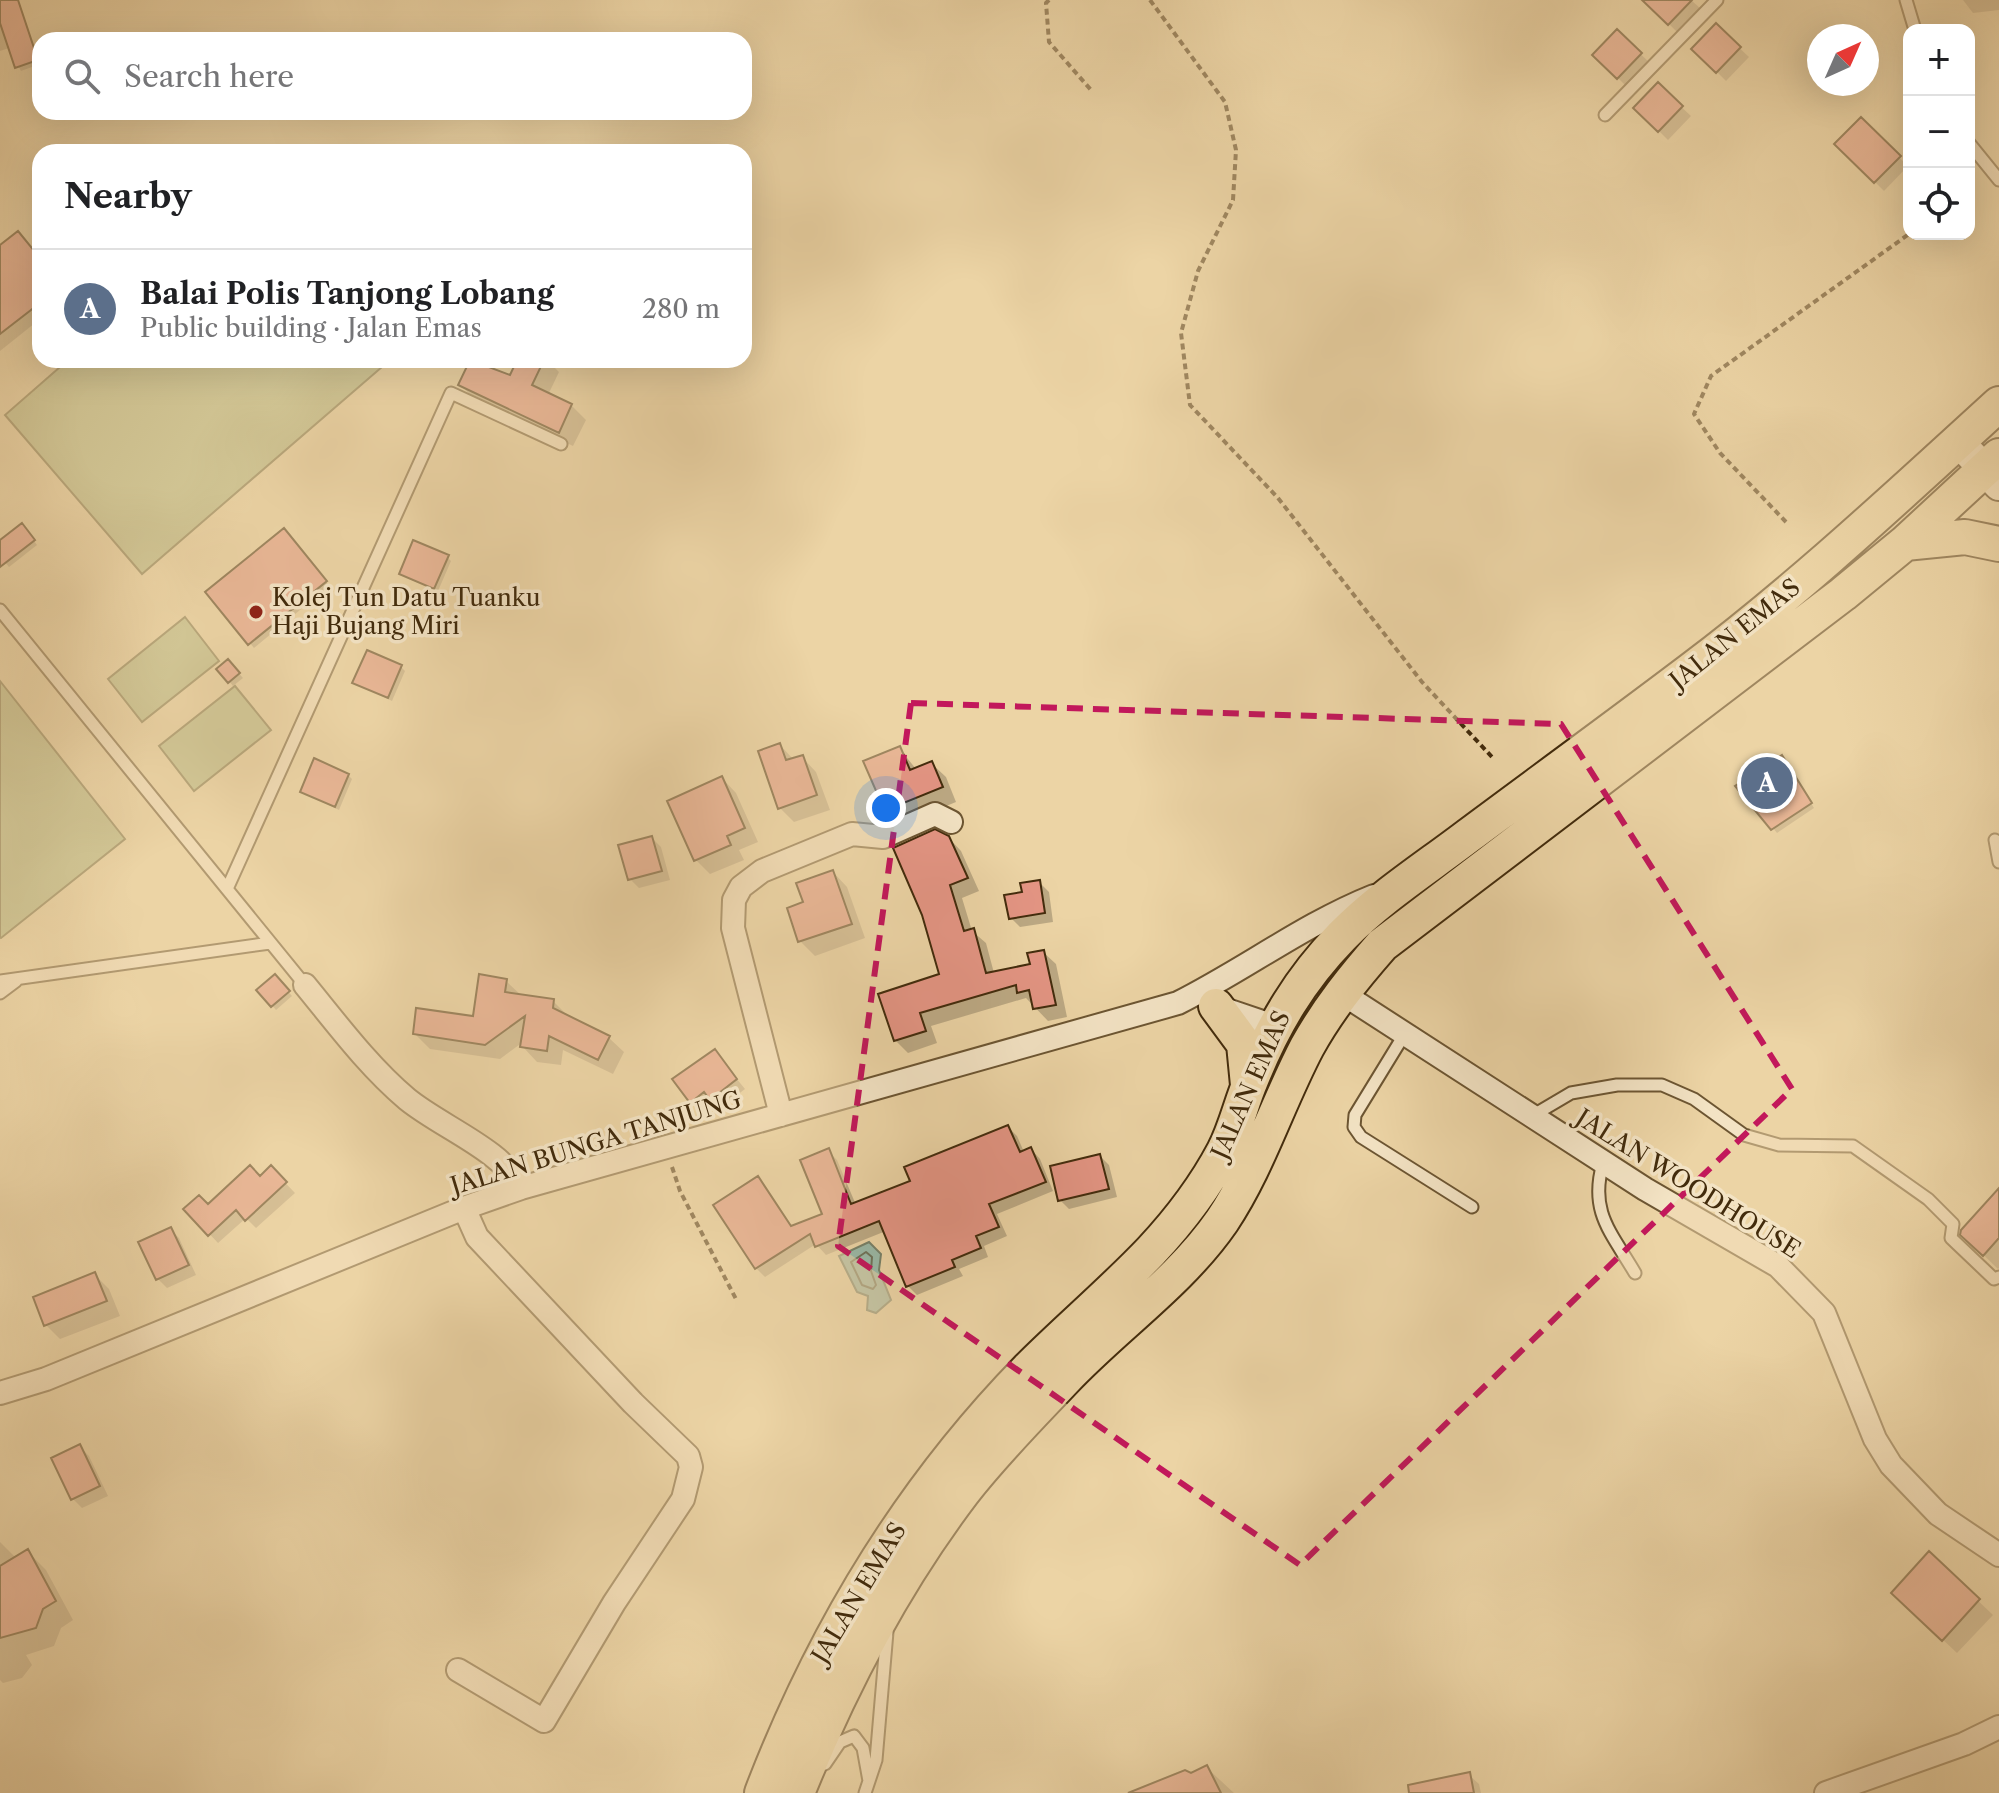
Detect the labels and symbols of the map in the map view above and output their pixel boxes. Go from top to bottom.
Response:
north arrow [1807,24,1879,96]
street label: JALAN EMAS [1661,572,1806,697]
place label: Kolej Tun Datu Tuanku Haji Bujang Miri [272,583,541,640]
marker: Kolej Tun Datu Tuanku Haji Bujang Miri [247,603,265,621]
pin: A [1741,753,1793,813]
your location [866,788,906,828]
street label: JALAN EMAS [1203,1006,1296,1167]
street label: JALAN BUNGA TANJUNG [443,1084,745,1202]
street label: JALAN WOODHOUSE [1567,1101,1806,1264]
street label: JALAN EMAS [803,1517,912,1672]

